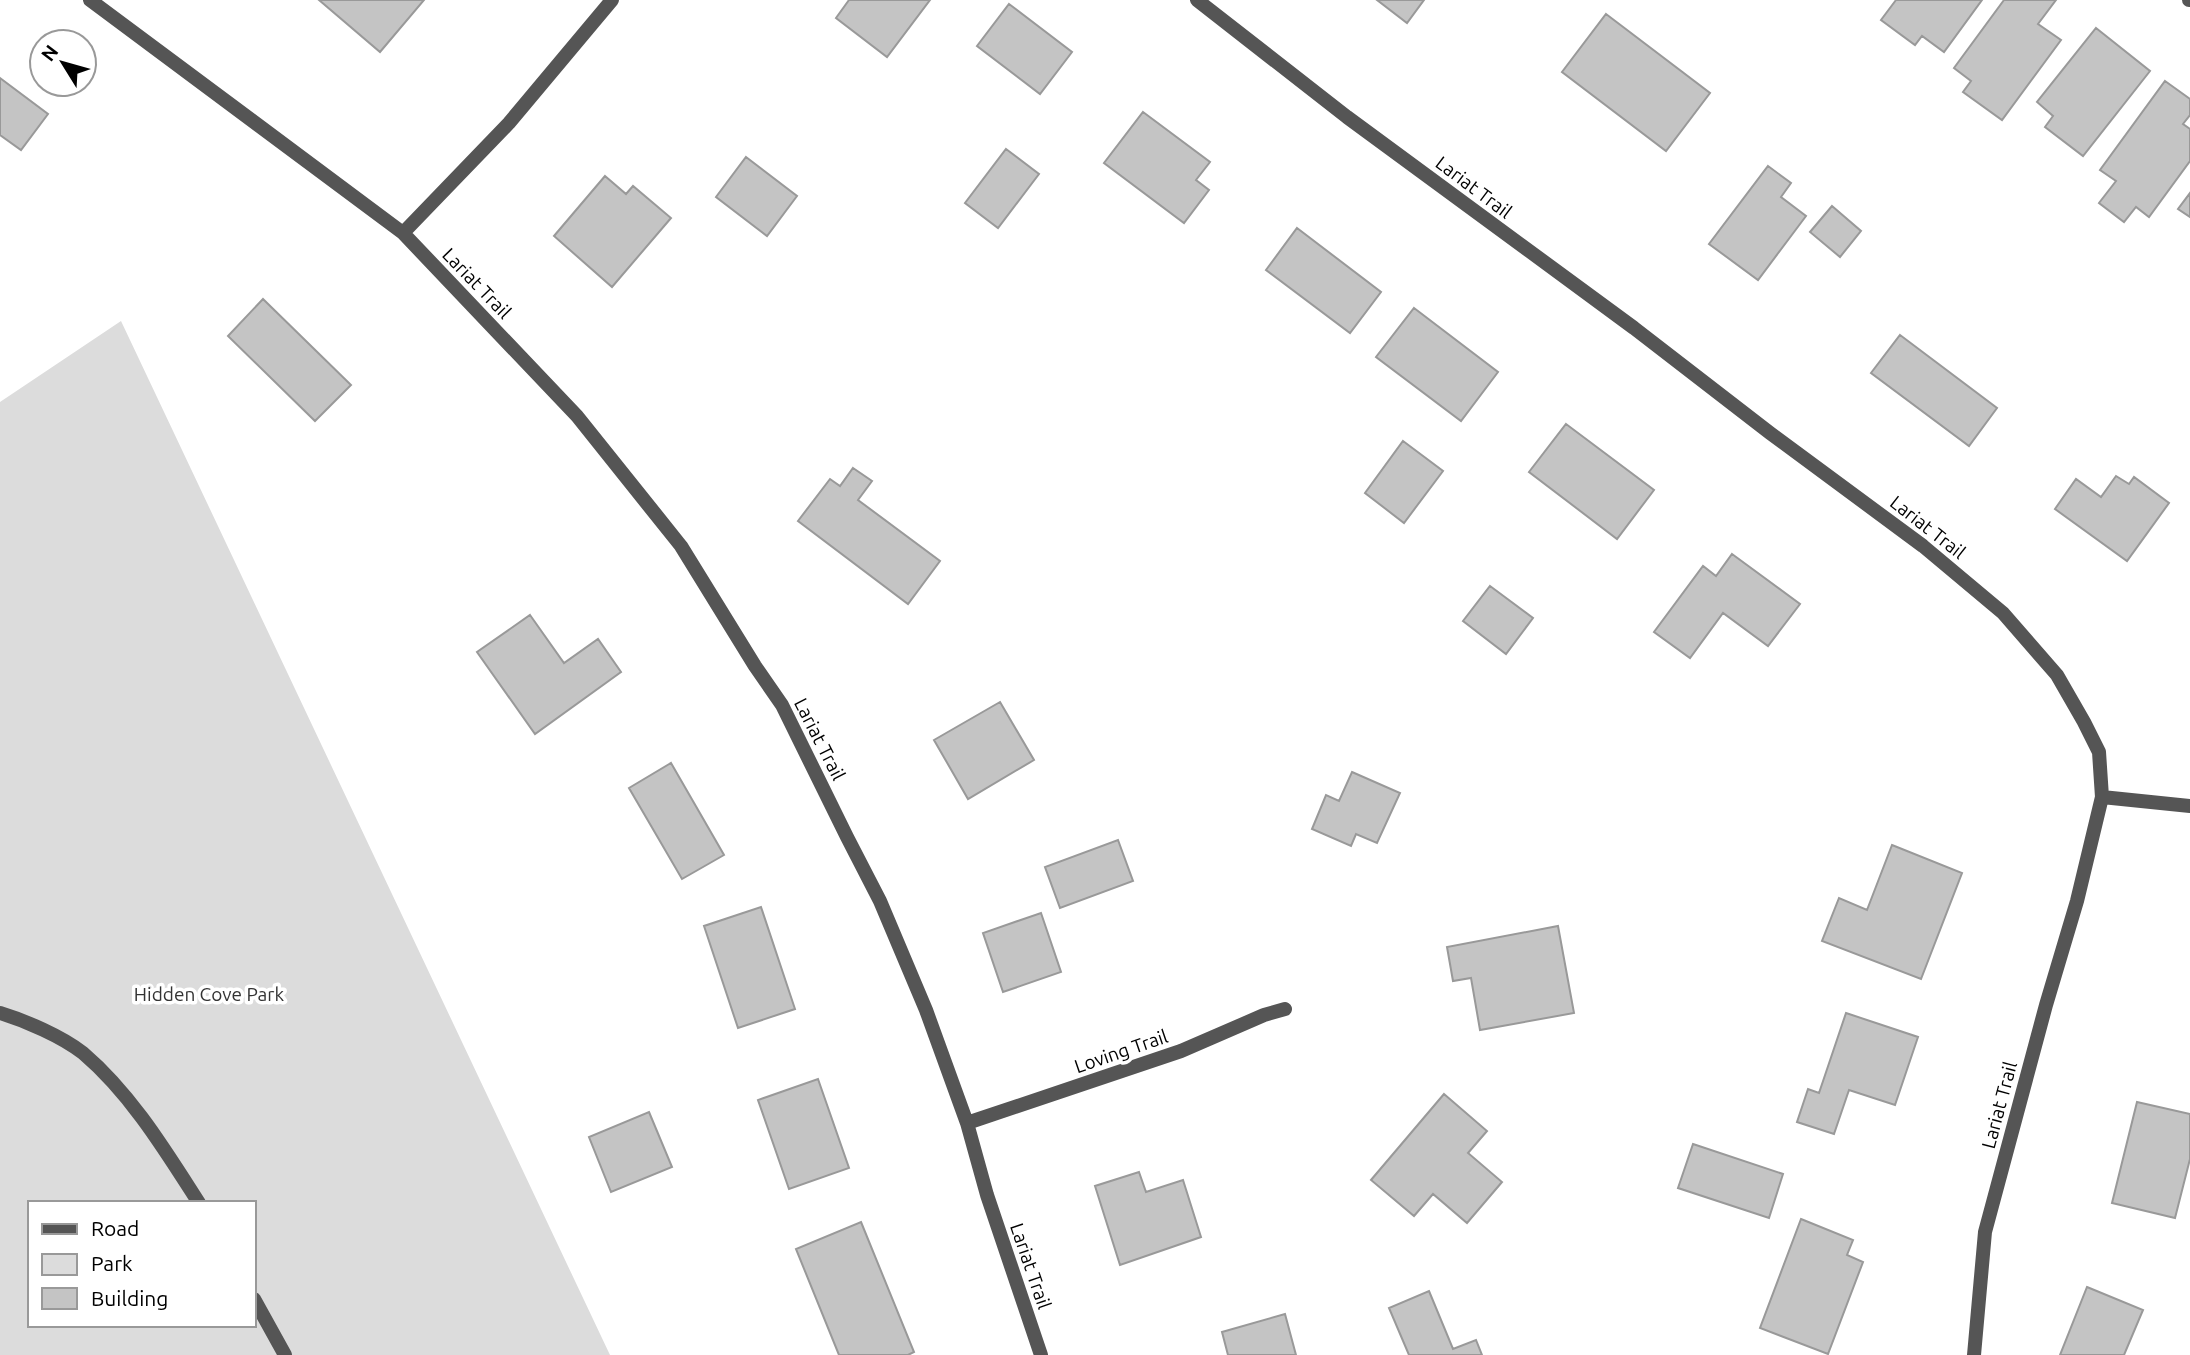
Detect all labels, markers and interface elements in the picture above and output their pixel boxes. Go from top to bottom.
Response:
north arrow [28,28,98,98]
text: N [36,40,62,65]
street label: Lariat Trail [1432,151,1516,223]
street label: Lariat Trail [438,243,516,323]
street label: Lariat Trail [1886,491,1970,563]
street label: Lariat Trail [790,694,850,784]
park label: Hidden Cove Park [134,983,285,1005]
street label: Loving Trail [1071,1025,1171,1077]
street label: Lariat Trail [1977,1059,2021,1151]
legend [28,1201,256,1327]
text: Road [91,1216,139,1240]
street label: Lariat Trail [1006,1220,1056,1312]
text: Park [91,1251,133,1275]
text: Building [91,1286,168,1310]

